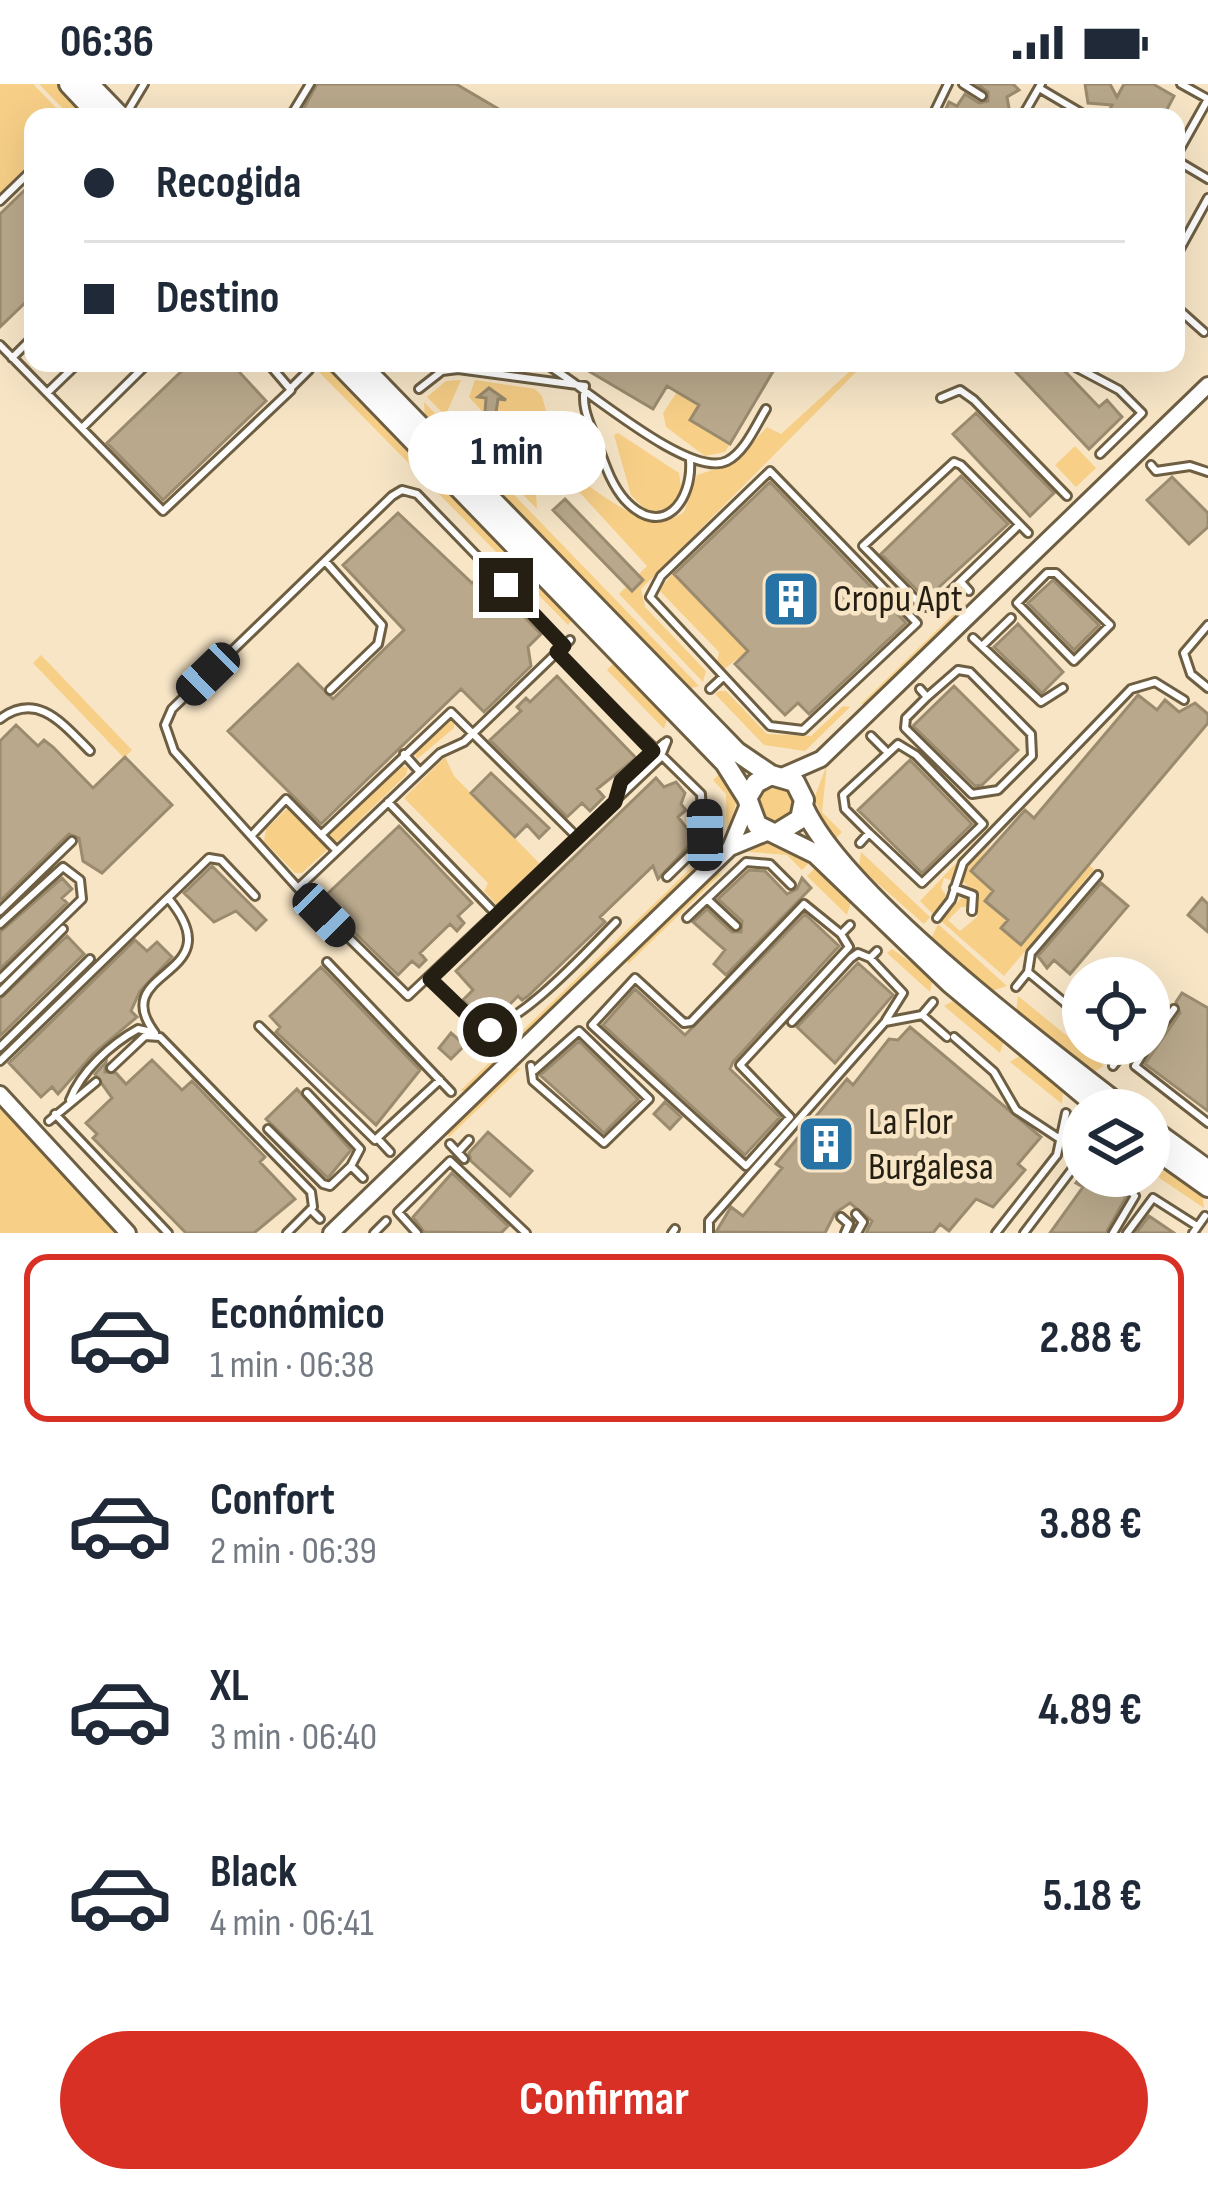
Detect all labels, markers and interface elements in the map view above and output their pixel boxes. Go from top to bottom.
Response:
text: 06:36 [60,15,154,70]
text: Recogida [156,156,301,211]
text: Destino [156,271,279,326]
callout: 1 min [407,411,605,495]
text: 1 min [471,429,543,476]
route end [479,558,533,612]
building icon: Cropu Apt [760,568,822,630]
place label: Cropu Apt [833,576,963,623]
car [170,636,246,712]
car [686,799,724,871]
car [286,877,362,953]
map controls [1062,957,1170,1197]
button: locate [1062,957,1170,1065]
route start [463,1003,517,1057]
button: layers [1062,1089,1170,1197]
place label: La Flor Burgalesa [868,1099,994,1191]
building icon: La Flor Burgalesa [795,1113,857,1175]
icon: car [66,1284,174,1392]
text: Económico [210,1287,385,1342]
text: 2.88 € [1040,1311,1142,1366]
text: 1 min · 06:38 [210,1342,374,1389]
icon: car [66,1470,174,1578]
text: Confort [210,1473,335,1528]
text: 3.88 € [1039,1497,1142,1552]
text: 2 min · 06:39 [210,1528,377,1575]
icon: car [66,1656,174,1764]
text: XL [210,1659,249,1714]
text: 4.89 € [1038,1683,1142,1738]
text: 3 min · 06:40 [210,1714,377,1761]
icon: car [66,1842,174,1950]
text: Black [210,1845,297,1900]
text: 5.18 € [1043,1869,1142,1924]
text: 4 min · 06:41 [210,1900,374,1947]
button: Confirmar [60,2031,1148,2169]

